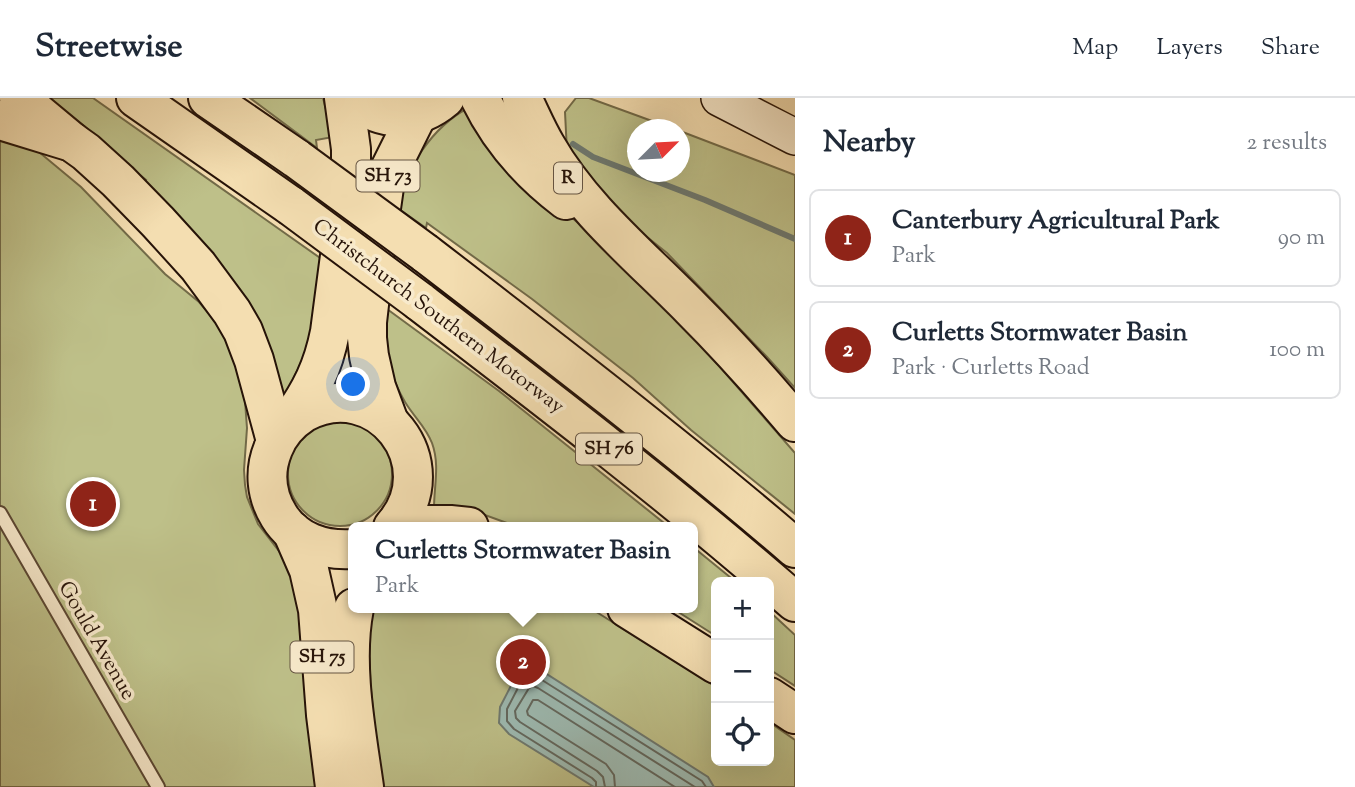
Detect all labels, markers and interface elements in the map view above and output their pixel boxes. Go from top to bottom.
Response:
text: Streetwise [35,24,183,72]
text: Map [1072,31,1118,65]
text: Layers [1156,31,1223,65]
text: Share [1261,31,1320,65]
north arrow [627,119,690,182]
text: Nearby [823,122,915,165]
text: 2 results [1247,127,1327,160]
road number: SH 73 [356,160,420,192]
road number: R [554,162,582,194]
text: Canterbury Agricultural Park [892,203,1220,240]
street label: Christchurch Southern Motorway [306,212,571,422]
text: 1 [844,222,852,255]
text: 90 m [1278,222,1325,255]
text: Park [892,240,936,273]
text: Curletts Stormwater Basin [892,315,1188,352]
text: 2 [843,334,853,367]
text: 100 m [1269,334,1325,367]
text: Park · Curletts Road [892,352,1090,385]
your location [336,367,370,401]
road number: SH 76 [576,434,642,464]
pin: 1 [70,478,116,530]
popup [348,522,698,613]
text: Curletts Stormwater Basin [375,533,671,570]
text: Park [375,570,419,603]
street label: Gould Avenue [50,576,142,706]
map controls [711,577,774,766]
button: + [711,577,774,640]
pin: 2 [500,636,546,688]
button: − [711,640,774,703]
road number: SH 75 [290,642,354,672]
button: locate [711,703,774,766]

